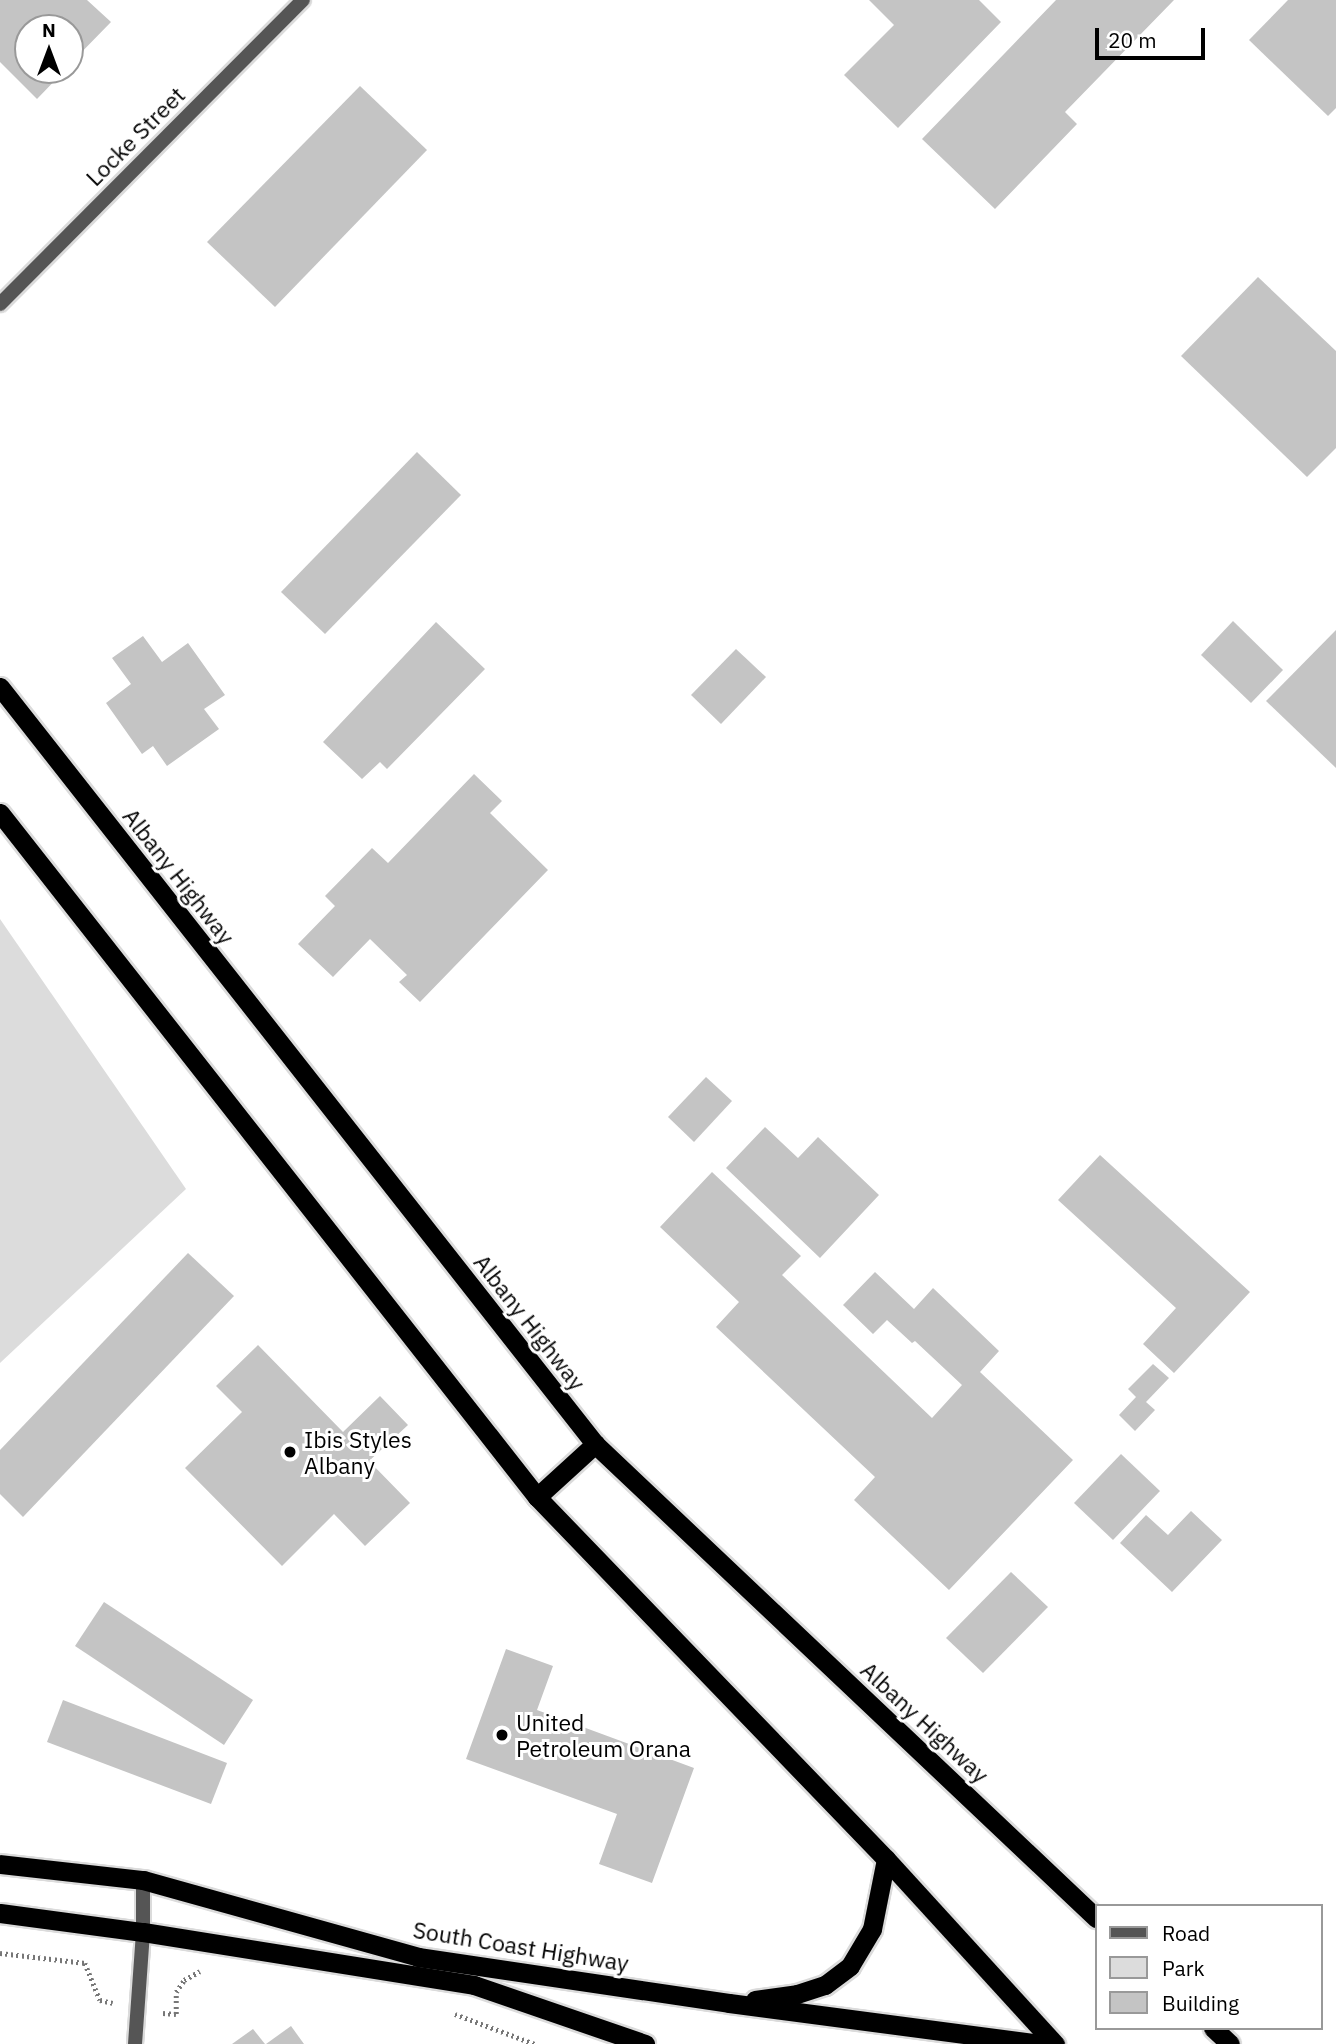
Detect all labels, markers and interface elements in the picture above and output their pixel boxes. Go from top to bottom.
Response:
north arrow [14,14,84,84]
scale bar [1098,14,1208,58]
text: N [42,18,56,42]
text: 20 m [1108,26,1157,54]
street label: Locke Street [80,81,190,191]
street label: Albany Highway [117,803,241,949]
street label: Albany Highway [468,1249,592,1395]
place label: Ibis Styles Albany [304,1425,412,1479]
marker: Ibis Styles Albany [282,1444,298,1460]
street label: Albany Highway [855,1656,995,1788]
place label: United Petroleum Orana [516,1708,691,1762]
marker: United Petroleum Orana [494,1727,510,1743]
legend [1094,1904,1322,2030]
street label: South Coast Highway [411,1915,631,1977]
text: Road [1162,1919,1210,1947]
text: Park [1162,1954,1205,1982]
text: Building [1162,1989,1239,2017]

